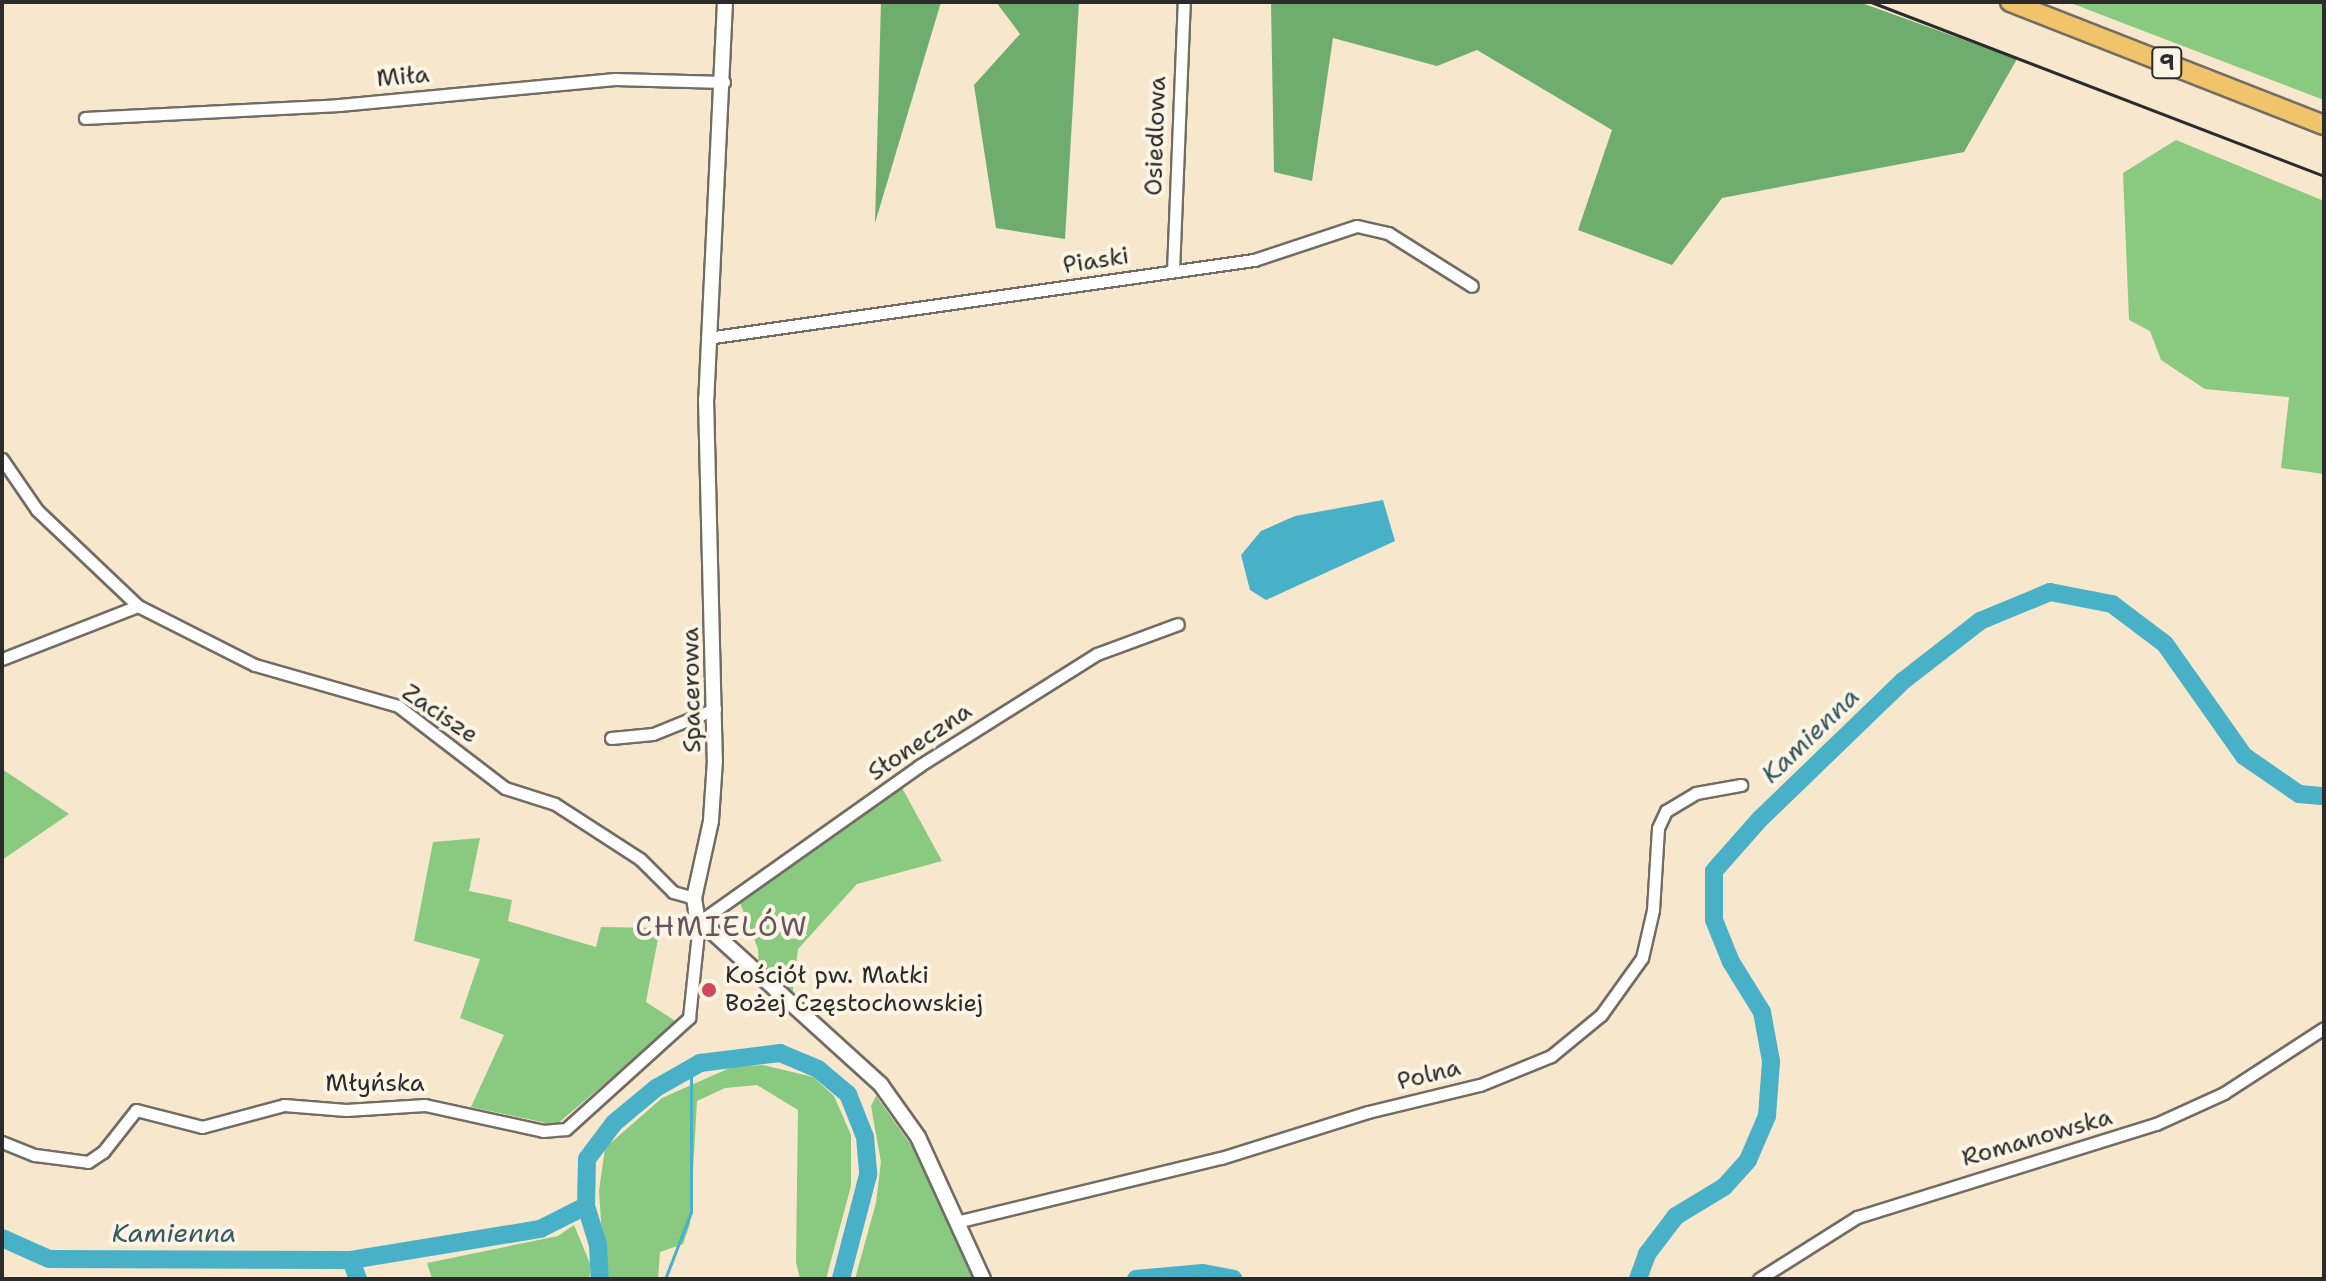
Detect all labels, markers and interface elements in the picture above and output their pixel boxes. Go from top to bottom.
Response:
road number: 9 [2151,45,2183,81]
street label: Miła [375,60,431,94]
street label: Osiedlowa [1140,76,1172,196]
street label: Piaski [1061,242,1131,280]
street label: Spacerowa [677,627,707,753]
street label: Zacisze [397,678,483,750]
water label: Kamienna [1754,681,1866,789]
street label: Słoneczna [863,697,977,787]
district label: CHMIELÓW [635,909,809,943]
place label: Kościół pw. Matki Bożej Częstochowskiej [725,962,983,1018]
marker: Kościół pw. Matki Bożej Częstochowskiej [700,981,718,999]
street label: Polna [1394,1053,1464,1097]
street label: Młyńska [325,1070,425,1098]
street label: Romanowska [1959,1103,2115,1173]
water label: Kamienna [112,1217,236,1249]

